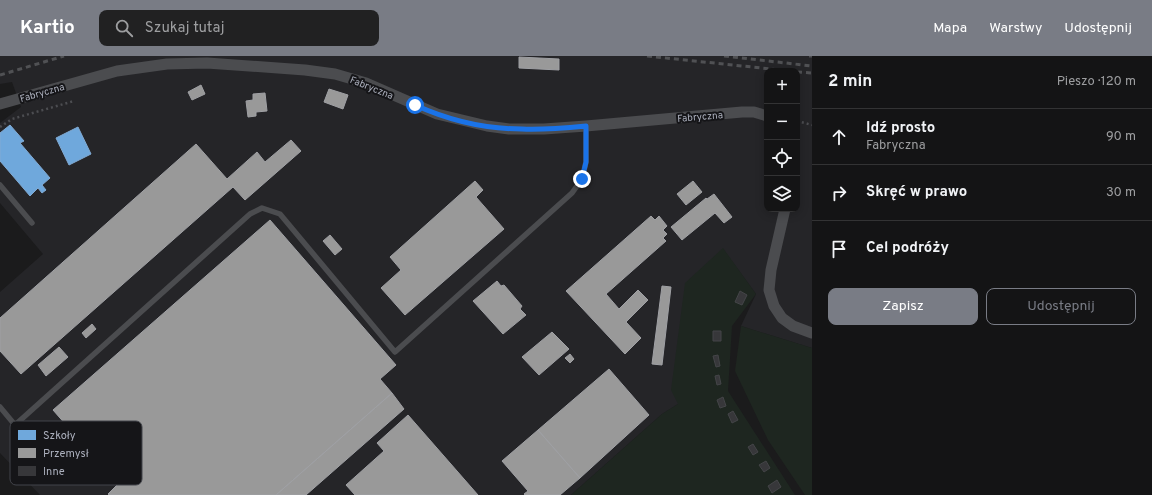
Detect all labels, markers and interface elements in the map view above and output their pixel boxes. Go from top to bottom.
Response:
search box [99,10,379,46]
text: Kartio [20,16,75,40]
icon: search [113,17,135,39]
text: Szukaj tutaj [145,19,225,38]
text: Mapa [933,20,967,37]
text: Warstwy [989,20,1042,37]
text: Udostępnij [1064,20,1132,37]
map controls [764,68,800,212]
button: + [764,68,800,104]
text: 2 min [828,71,872,93]
street label: Fabryczna [348,74,395,103]
text: Pieszo · 120 m [1057,74,1136,90]
street label: Fabryczna [19,81,66,106]
route start [406,96,424,114]
button: − [764,104,800,140]
street label: Fabryczna [677,109,723,126]
text: Idź prosto [866,119,935,138]
icon: ahead [828,126,850,148]
text: 90 m [1106,129,1136,145]
text: Fabryczna [866,138,926,154]
button: locate [764,140,800,176]
route end [573,170,591,188]
button: layers [764,176,800,212]
icon: right [828,182,850,204]
text: Skręć w prawo [866,183,967,202]
text: 30 m [1106,185,1136,201]
icon: arrive [828,238,850,260]
text: Cel podróży [866,239,949,258]
button: Zapisz [828,288,978,325]
button: Udostępnij [986,288,1136,325]
legend [10,421,142,485]
text: Szkoły [43,429,76,443]
text: Przemysł [43,447,89,461]
text: Inne [43,465,65,479]

